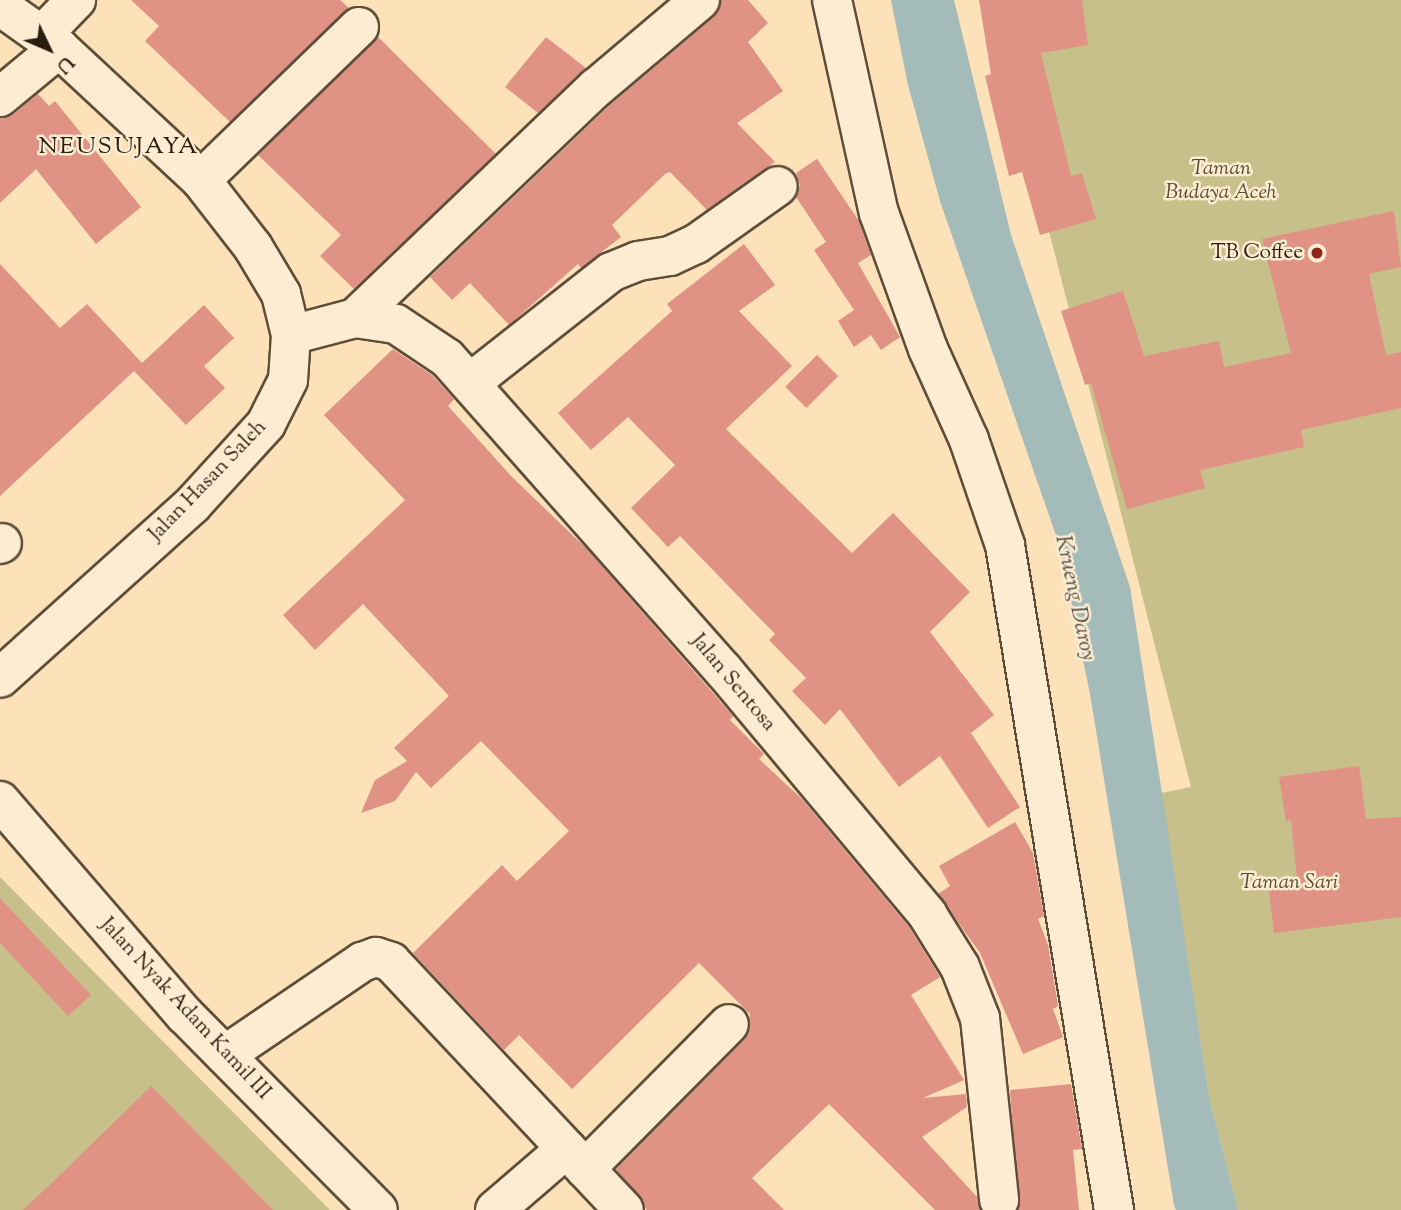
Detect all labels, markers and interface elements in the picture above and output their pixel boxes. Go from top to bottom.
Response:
north arrow [14,14,84,84]
text: U [49,49,80,79]
district label: NEUSUJAYA [40,134,198,162]
park label: Taman Budaya Aceh [1165,156,1277,206]
place label: TB Coffee [1211,240,1303,266]
marker: TB Coffee [1309,245,1325,261]
street label: Jalan Hasan Saleh [144,415,272,547]
water label: Krueng Daroy [1047,533,1101,663]
street label: Jalan Sentosa [685,629,781,737]
park label: Taman Sari [1240,870,1338,896]
street label: Jalan Nyak Adam Kamil III [94,913,276,1105]

